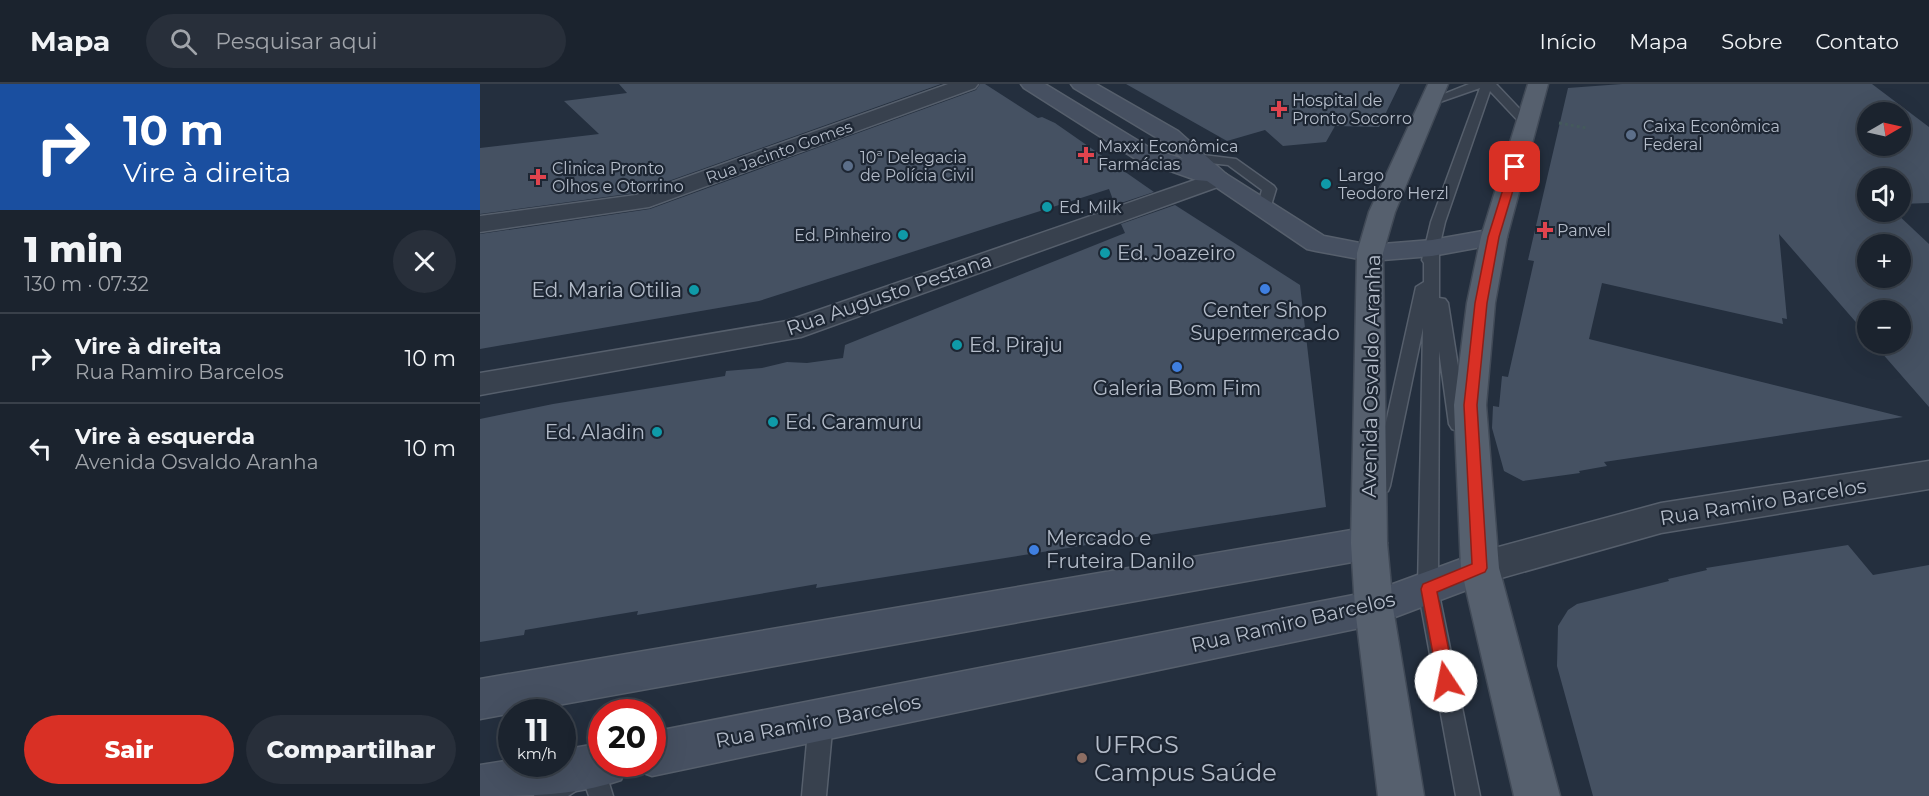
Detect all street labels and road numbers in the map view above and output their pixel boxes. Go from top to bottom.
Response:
street label: Rua Jacinto Gomes [703,117,855,187]
street label: Rua Augusto Pestana [783,248,995,340]
street label: Avenida Osvaldo Aranha [1357,254,1385,498]
street label: Rua Ramiro Barcelos [1658,474,1868,530]
street label: Rua Ramiro Barcelos [1189,587,1398,657]
street label: Rua Ramiro Barcelos [713,689,923,753]

